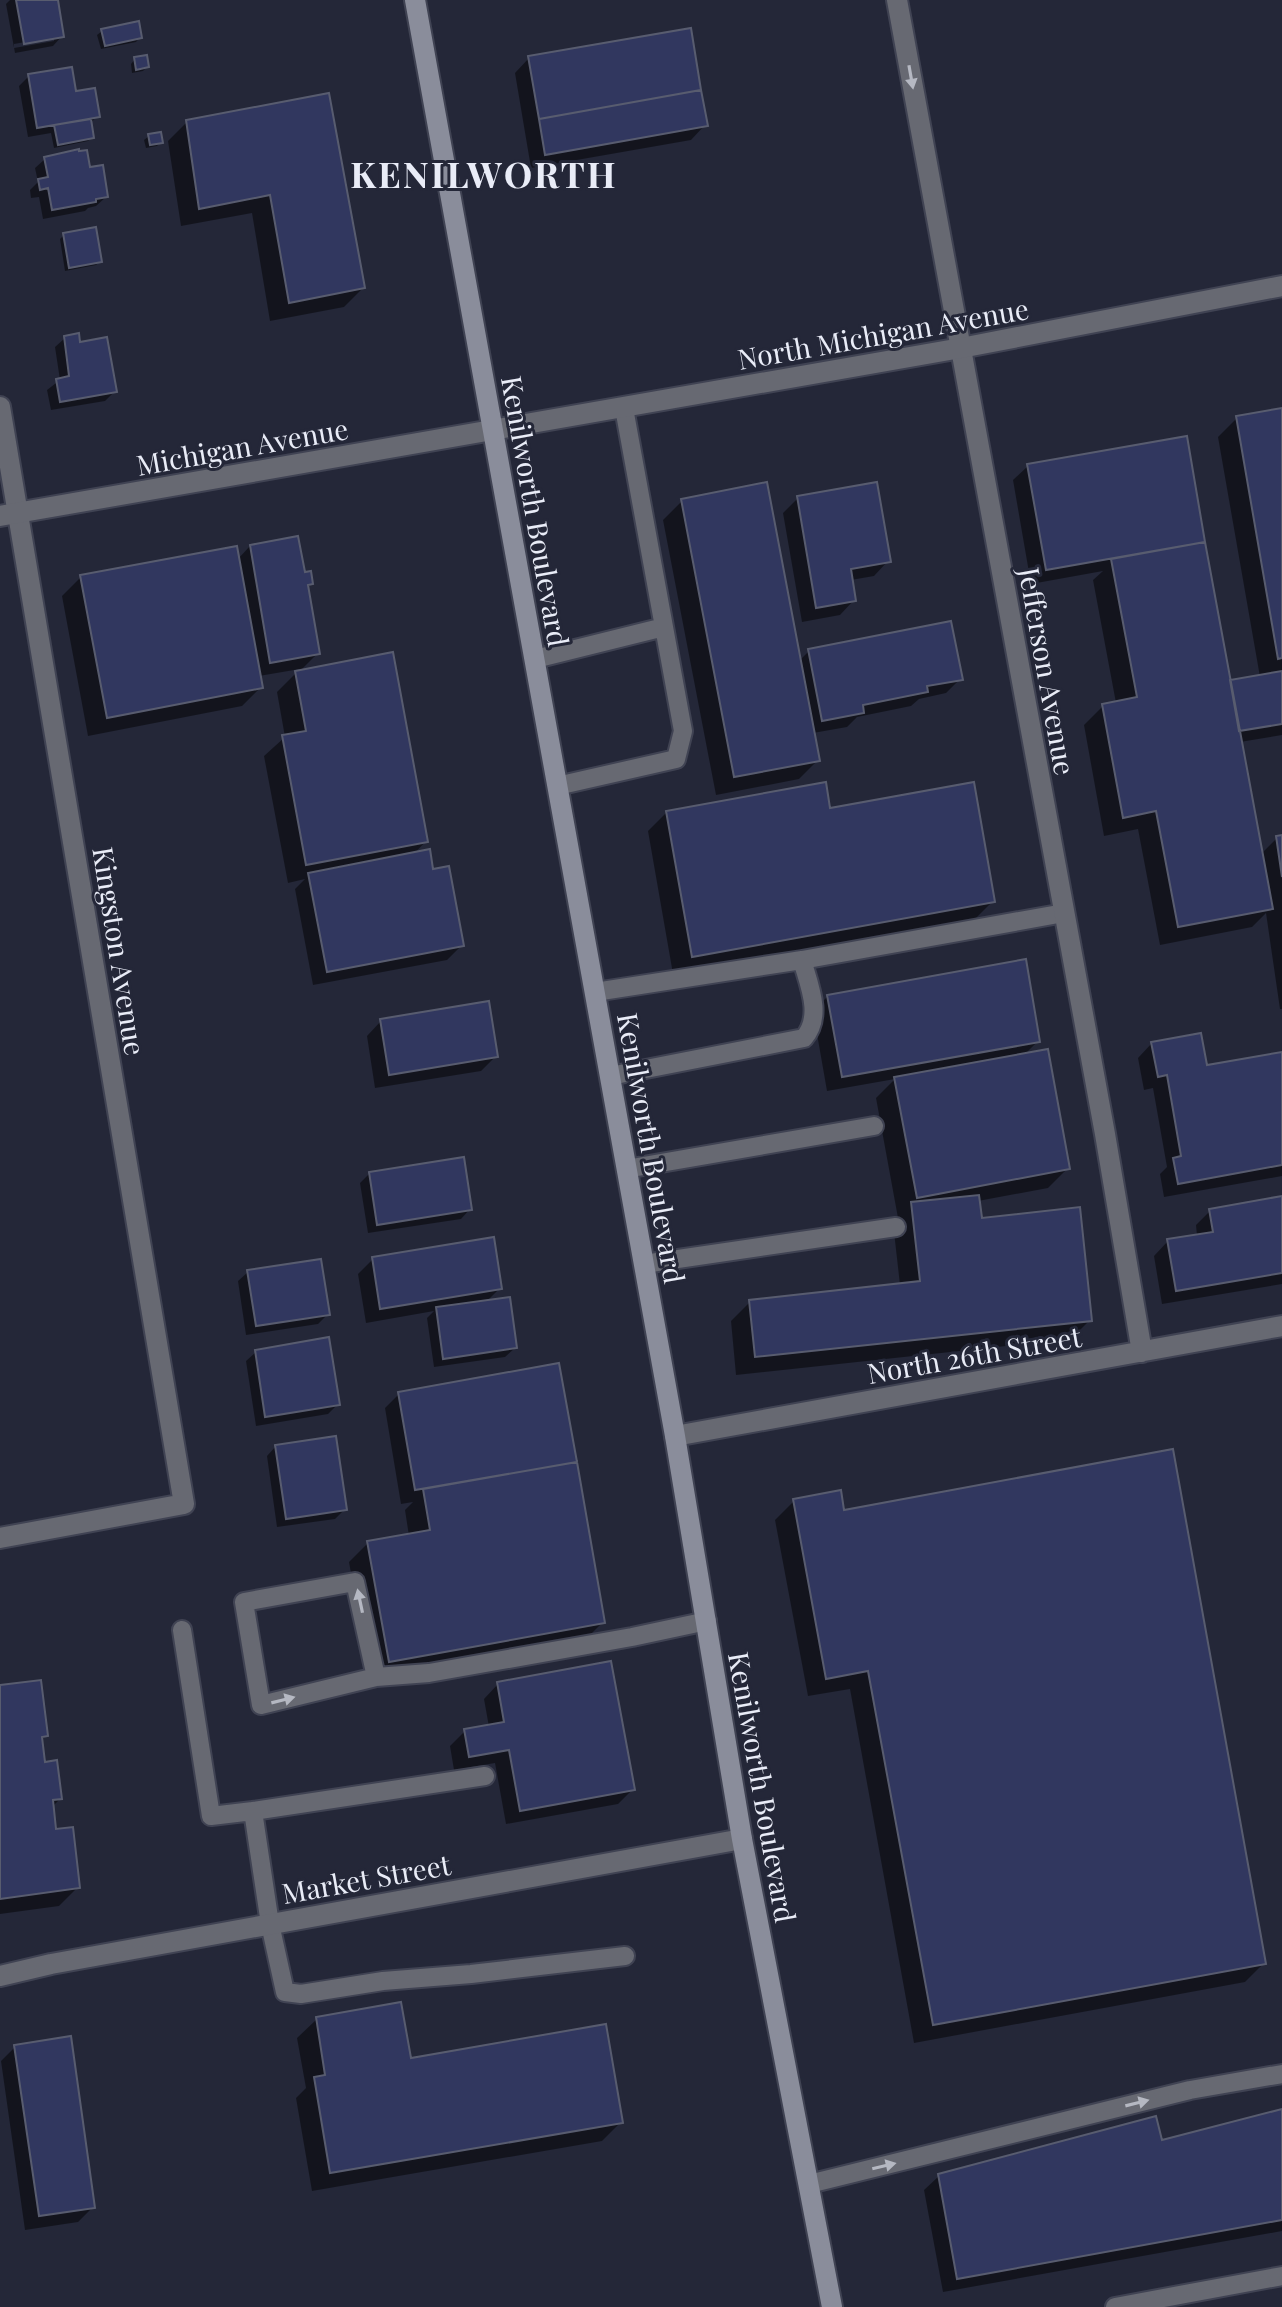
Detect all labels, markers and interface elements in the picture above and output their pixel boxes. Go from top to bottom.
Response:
one-way arrow [906,64,918,89]
district label: KENILWORTH [350,149,618,197]
street label: North Michigan Avenue [735,289,1031,377]
street label: Kenilworth Boulevard [494,373,578,649]
street label: Michigan Avenue [133,409,351,483]
street label: Jefferson Avenue [1011,563,1084,778]
street label: Kingston Avenue [85,844,155,1058]
street label: Kenilworth Boulevard [610,1010,694,1286]
street label: North 26th Street [864,1317,1085,1391]
one-way arrow [353,1589,366,1614]
street label: Kenilworth Boulevard [721,1649,805,1925]
one-way arrow [270,1693,295,1706]
street label: Market Street [279,1845,454,1911]
one-way arrow [1124,2096,1149,2109]
one-way arrow [872,2159,897,2171]

